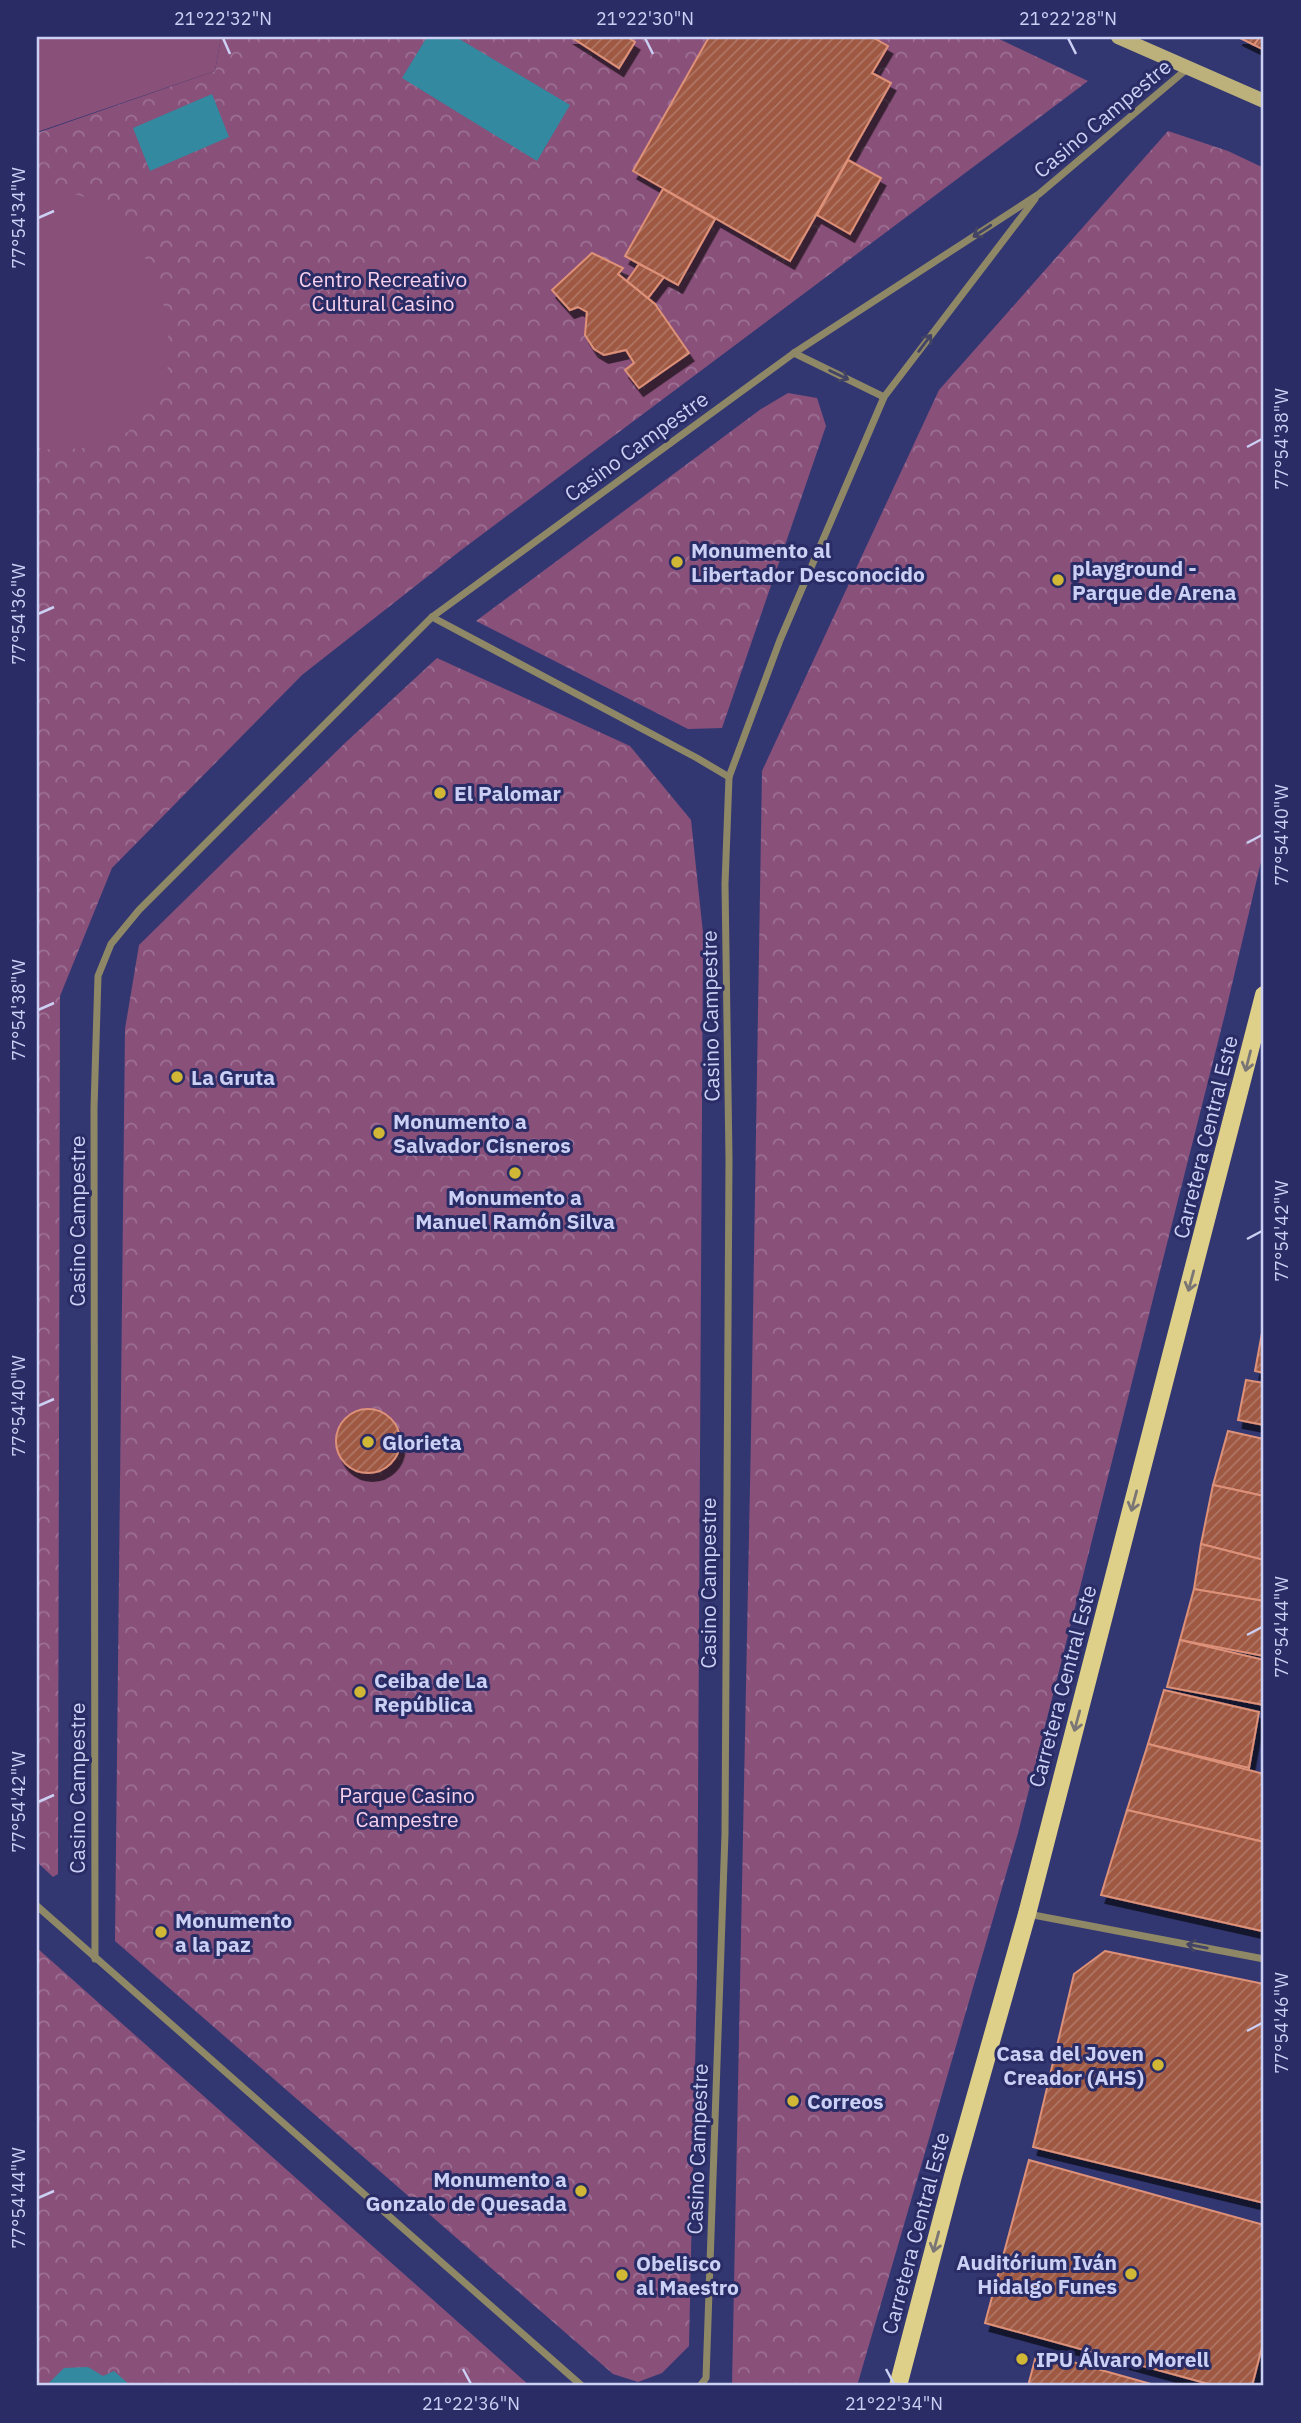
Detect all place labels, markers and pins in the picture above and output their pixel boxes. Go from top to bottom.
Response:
place label: Monumento al Libertador Desconocido [691,536,925,588]
marker: Monumento al Libertador Desconocido [669,554,685,570]
place label: playground - Parque de Arena [1072,554,1236,606]
marker: playground - Parque de Arena [1050,572,1066,588]
place label: El Palomar [454,779,561,807]
marker: El Palomar [432,785,448,801]
place label: La Gruta [191,1063,275,1091]
marker: La Gruta [169,1069,185,1085]
place label: Monumento a Salvador Cisneros [393,1107,571,1159]
marker: Monumento a Salvador Cisneros [371,1125,387,1141]
marker: Monumento a Manuel Ramón Silva [507,1165,523,1181]
place label: Monumento a Manuel Ramón Silva [415,1183,615,1235]
place label: Glorieta [382,1428,462,1456]
marker: Glorieta [360,1434,376,1450]
place label: Ceiba de La República [374,1666,488,1718]
marker: Ceiba de La República [352,1684,368,1700]
place label: Monumento a la paz [175,1906,292,1958]
marker: Monumento a la paz [153,1924,169,1940]
place label: Casa del Joven Creador (AHS) [996,2039,1144,2091]
marker: Casa del Joven Creador (AHS) [1150,2057,1166,2073]
place label: Correos [807,2087,884,2115]
marker: Correos [785,2093,801,2109]
place label: Monumento a Gonzalo de Quesada [365,2165,567,2217]
marker: Monumento a Gonzalo de Quesada [573,2183,589,2199]
place label: Auditórium Iván Hidalgo Funes [956,2248,1117,2300]
place label: Obelisco al Maestro [636,2249,739,2301]
marker: Auditórium Iván Hidalgo Funes [1123,2266,1139,2282]
marker: Obelisco al Maestro [614,2267,630,2283]
place label: IPU Álvaro Morell [1036,2345,1209,2373]
marker: IPU Álvaro Morell [1014,2351,1030,2367]

